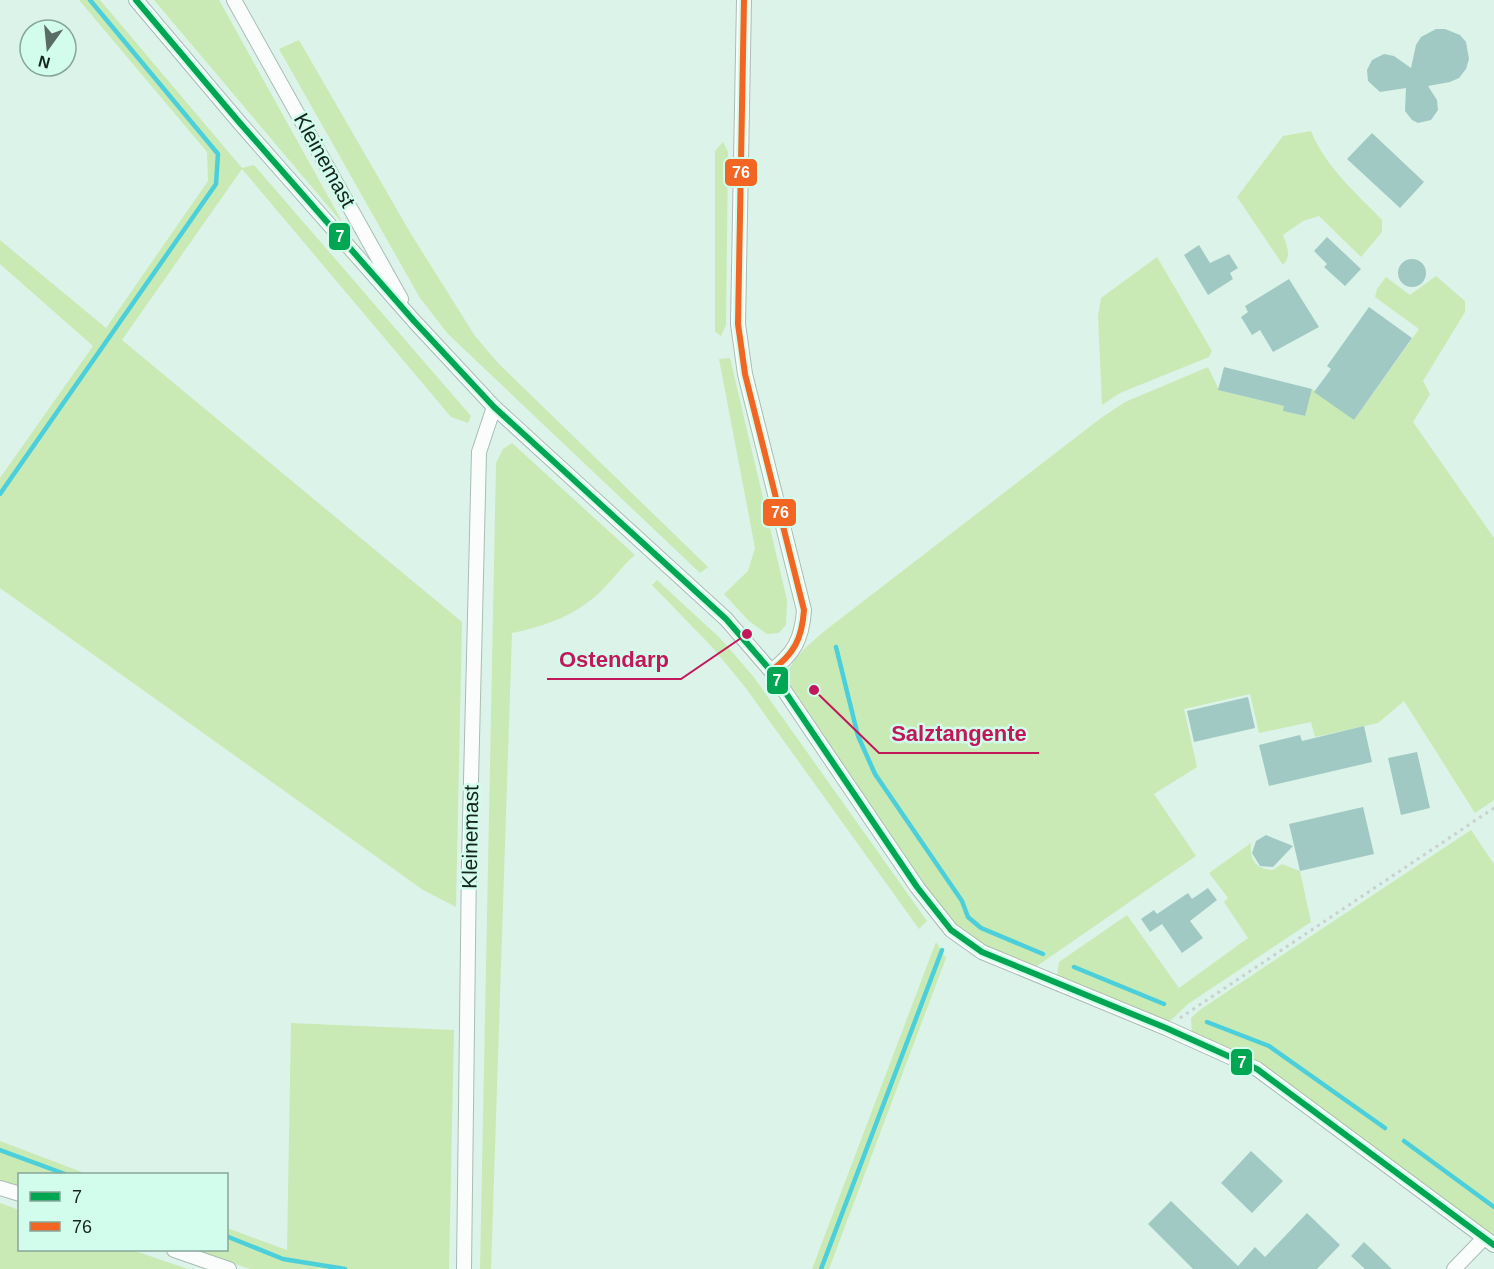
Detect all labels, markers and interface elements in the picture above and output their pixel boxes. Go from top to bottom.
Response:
north arrow [18,18,78,78]
text: N [36,52,52,72]
street label: Kleinemast [290,109,360,211]
line badge: 76 [724,158,758,187]
text: 76 [732,164,750,181]
line badge: 7 [328,222,351,251]
text: 7 [336,228,345,245]
line badge: 76 [762,498,797,527]
text: 76 [771,504,789,521]
callout: Ostendarp [547,639,681,679]
text: Ostendarp [559,647,669,672]
line badge: 7 [766,666,789,695]
text: 7 [773,672,782,689]
callout: Salztangente [879,713,1039,753]
text: Salztangente [891,721,1027,746]
street label: Kleinemast [458,785,482,889]
line badge: 7 [1230,1048,1253,1076]
text: 7 [1238,1054,1247,1071]
legend [18,1173,228,1251]
text: 7 [72,1187,82,1207]
text: 76 [72,1217,92,1237]

